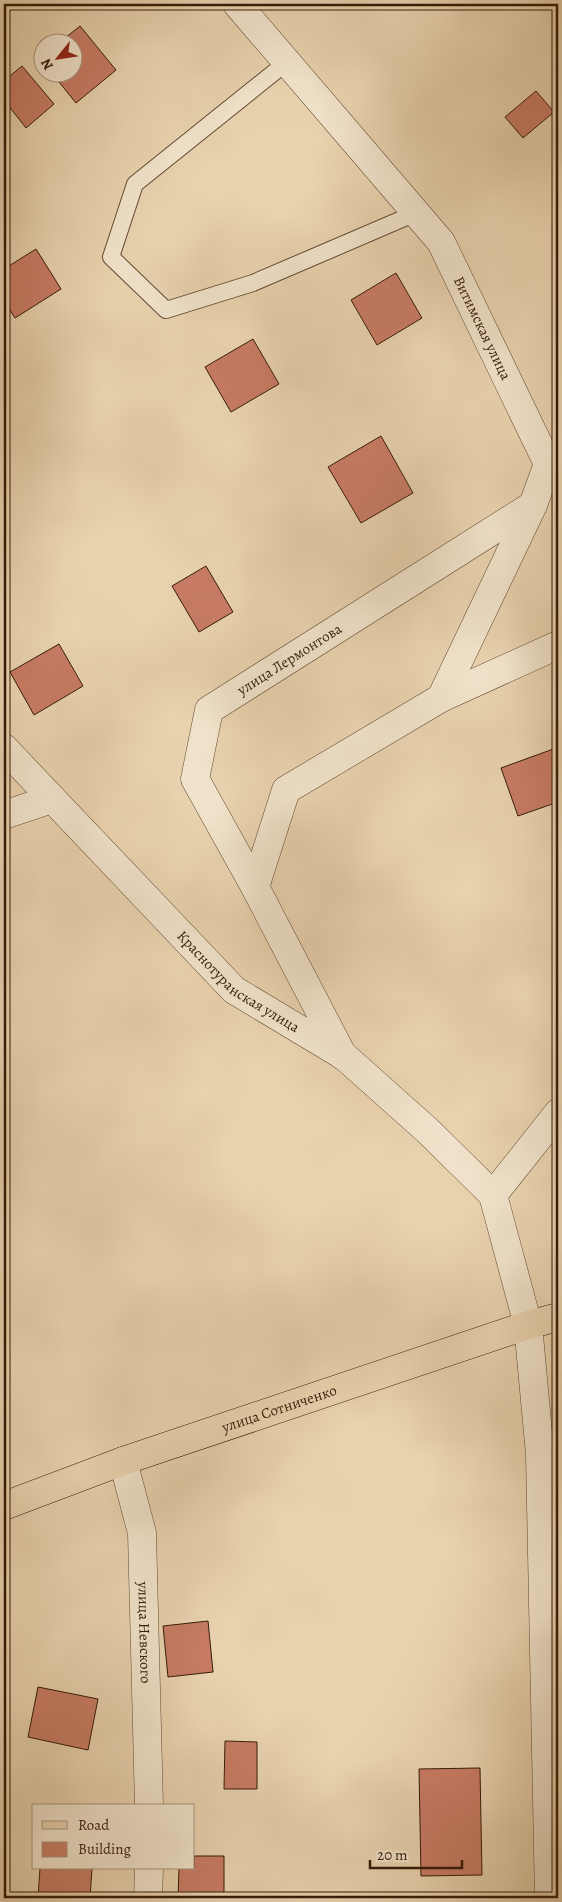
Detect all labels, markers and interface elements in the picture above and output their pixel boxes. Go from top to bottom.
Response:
north arrow [32,32,82,82]
text: N [36,55,58,73]
street label: Витимская улица [449,273,516,383]
street label: улица Лермонтова [232,619,346,700]
street label: Краснотуранская улица [173,926,303,1037]
street label: улица Сотниченко [218,1380,339,1437]
street label: улица Невского [133,1580,156,1684]
legend [32,1804,195,1870]
text: Road [78,1815,110,1835]
scale bar [370,1837,462,1869]
text: Building [78,1839,131,1859]
text: 20 m [377,1845,408,1865]

